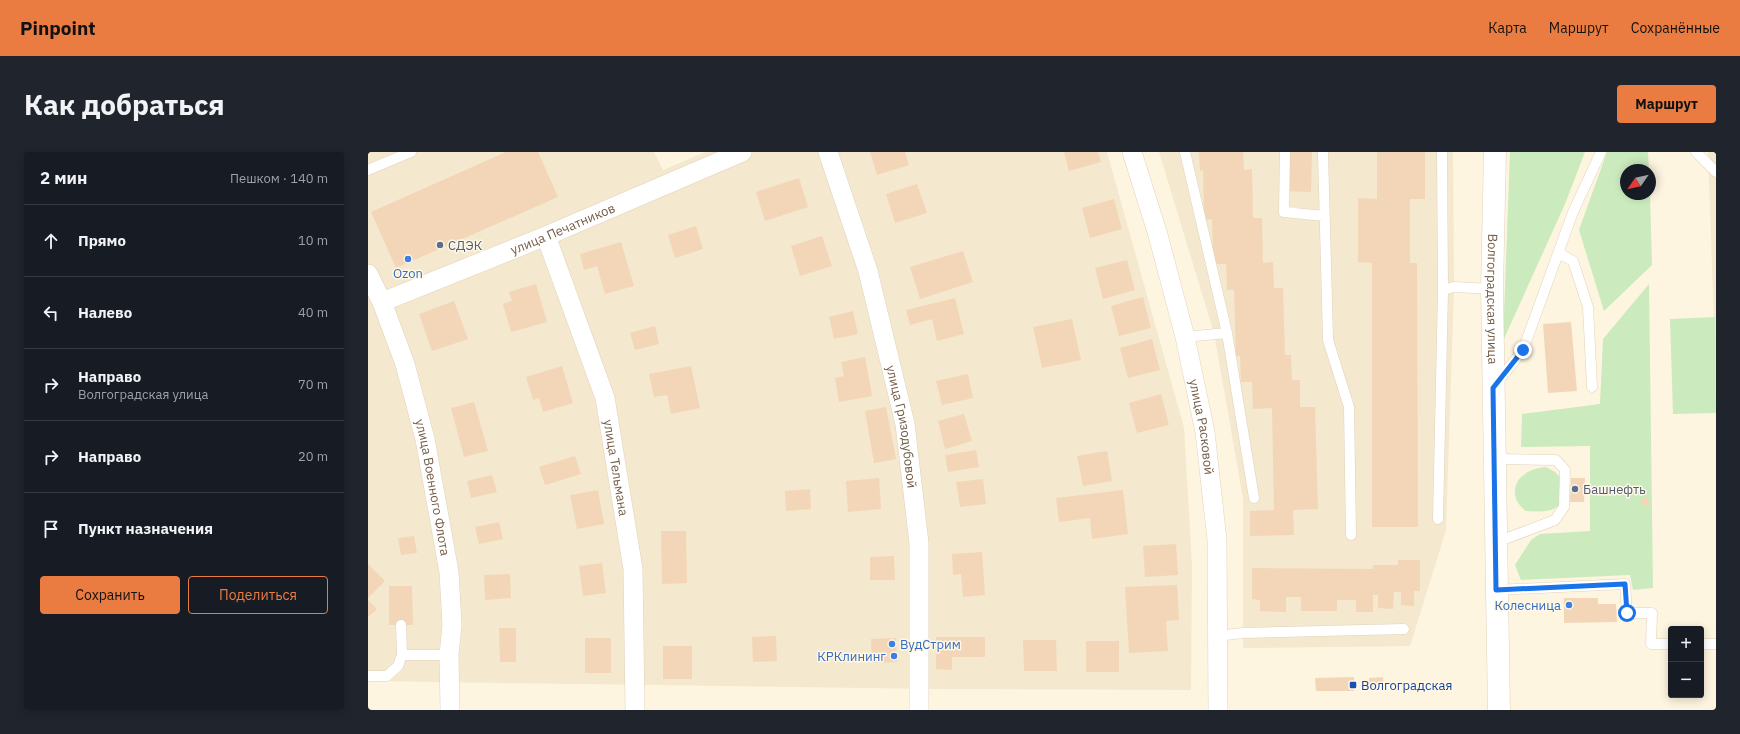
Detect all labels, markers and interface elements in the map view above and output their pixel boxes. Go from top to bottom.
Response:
text: Pinpoint [20,16,96,40]
text: Карта [1488,19,1527,37]
text: Маршрут [1549,19,1609,37]
text: Сохранённые [1631,19,1720,37]
button: Маршрут [1617,85,1716,123]
text: Как добраться [24,86,225,123]
north arrow [1620,164,1656,200]
text: 2 мин [40,167,87,189]
text: Пешком · 140 m [230,170,328,187]
street label: улица Печатников [508,199,618,258]
icon: ahead [40,230,62,252]
text: Прямо [78,231,126,250]
text: 10 m [298,232,328,249]
street label: Волгоградская улица [1483,233,1501,364]
place label: СДЭК [448,237,483,254]
marker: СДЭК [435,240,445,250]
marker: Ozon [403,254,413,264]
place label: Ozon [393,265,423,282]
icon: left [40,302,62,324]
text: Налево [78,303,132,322]
text: 40 m [298,304,328,321]
route end [1514,341,1532,359]
street label: улица Гризодубовой [882,363,920,489]
text: Направо [78,367,141,386]
icon: right [40,374,62,396]
text: 70 m [298,376,328,393]
street label: улица Расковой [1185,378,1218,476]
text: Волгоградская улица [78,386,208,403]
street label: улица Военного Флота [411,417,454,557]
street label: улица Тельмана [600,418,632,517]
icon: right [40,446,62,468]
text: Направо [78,447,141,466]
text: 20 m [298,448,328,465]
place label: Башнефть [1583,481,1646,498]
marker: Башнефть [1570,484,1580,494]
icon: arrive [40,518,62,540]
text: Пункт назначения [78,519,213,538]
button: Сохранить [40,576,180,614]
button: Поделиться [188,576,328,614]
place label: Колесница [1494,597,1561,614]
marker: Колесница [1564,600,1574,610]
route start [1618,604,1636,622]
map controls [1668,626,1704,698]
button: + [1668,626,1704,662]
place label: ВудСтрим [900,636,961,653]
marker: ВудСтрим [887,639,897,649]
place label: КРКлининг [817,648,886,665]
marker: КРКлининг [889,651,899,661]
button: − [1668,662,1704,698]
place label: Волгоградская [1361,677,1452,694]
marker: Волгоградская [1348,680,1358,690]

